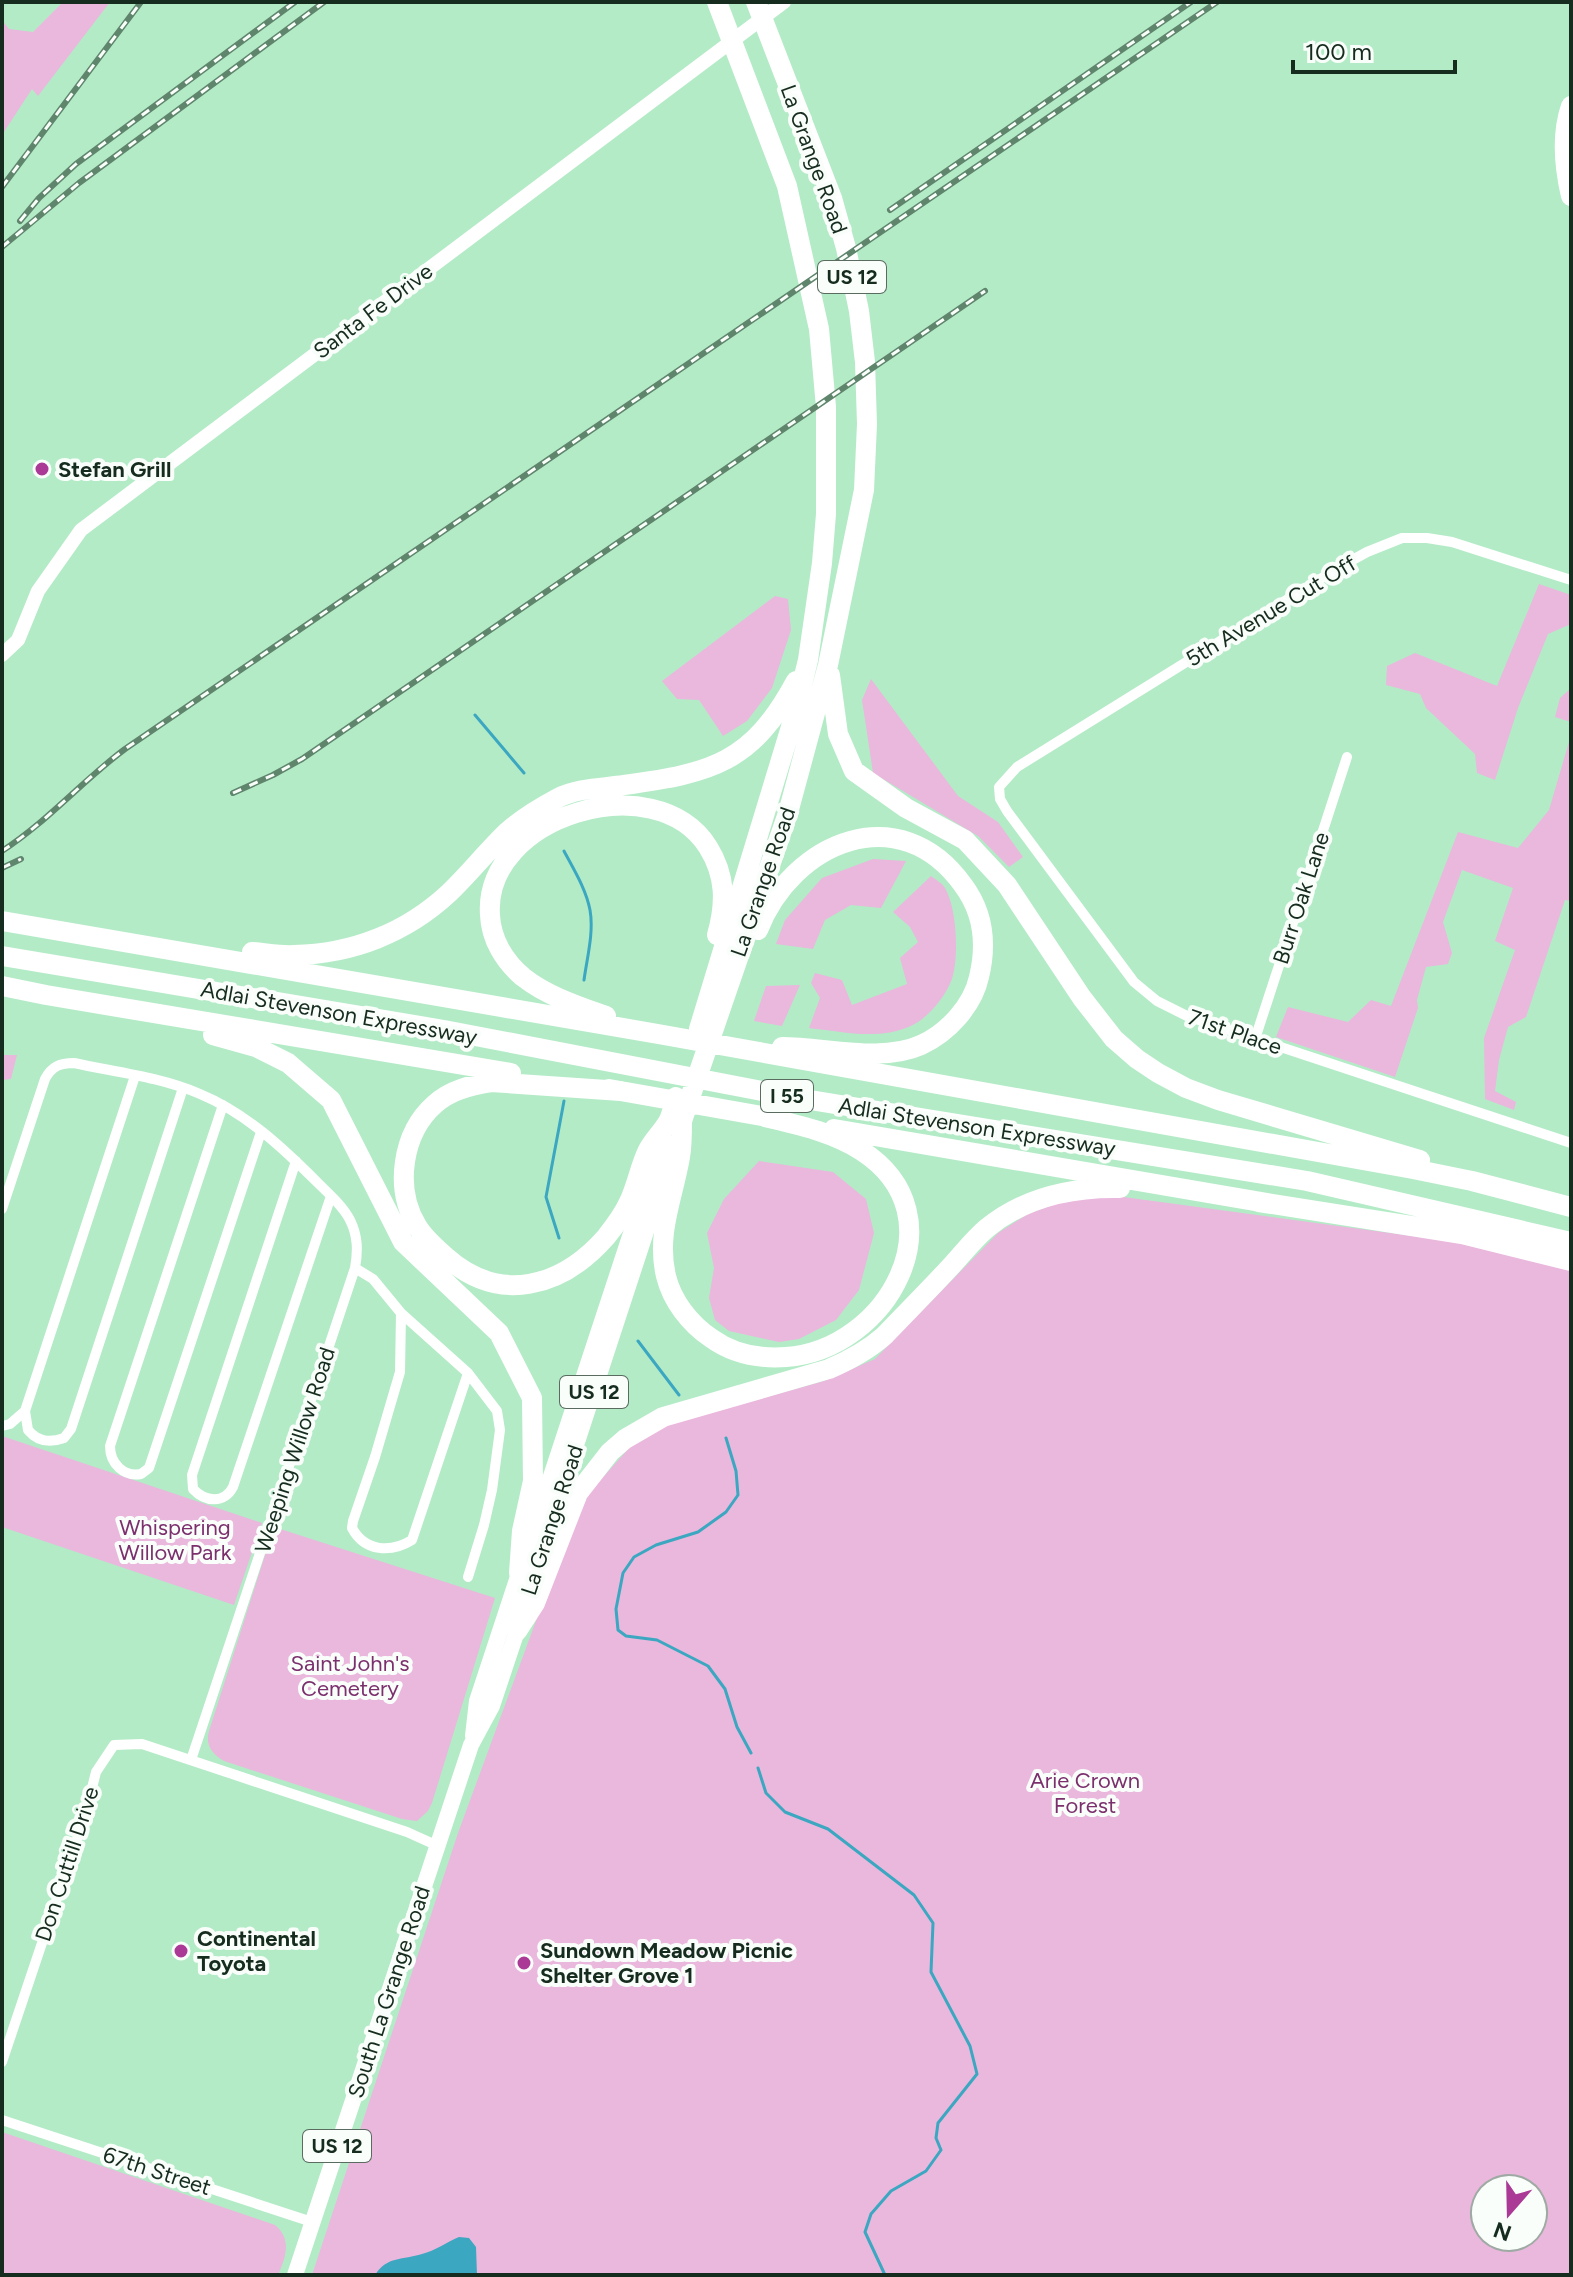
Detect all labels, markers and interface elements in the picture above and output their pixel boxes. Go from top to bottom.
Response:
scale bar [1293,24,1455,74]
text: 100 m [1305,37,1372,66]
street label: La Grange Road [775,81,853,237]
street label: Santa Fe Drive [308,257,438,365]
road number: US 12 [818,261,886,293]
place label: Stefan Grill [58,456,171,483]
marker: Stefan Grill [33,460,51,478]
street label: 5th Avenue Cut Off [1181,549,1362,672]
street label: La Grange Road [725,803,801,961]
street label: Burr Oak Lane [1267,829,1335,967]
street label: Adlai Stevenson Expressway [199,975,480,1051]
street label: 71st Place [1184,1003,1286,1061]
road number: I 55 [761,1080,813,1112]
street label: Adlai Stevenson Expressway [837,1092,1118,1162]
street label: Weeping Willow Road [249,1344,341,1556]
road number: US 12 [560,1376,628,1408]
street label: La Grange Road [515,1441,589,1599]
park label: Whispering Willow Park [119,1514,232,1566]
park label: Saint John's Cemetery [290,1650,410,1702]
park label: Arie Crown Forest [1030,1767,1140,1819]
street label: Don Cuttill Drive [29,1783,105,1945]
street label: South La Grange Road [342,1883,436,2101]
place label: Continental Toyota [197,1925,316,1977]
place label: Sundown Meadow Picnic Shelter Grove 1 [540,1937,793,1989]
marker: Continental Toyota [172,1942,190,1960]
marker: Sundown Meadow Picnic Shelter Grove 1 [515,1954,533,1972]
road number: US 12 [303,2130,371,2162]
street label: 67th Street [100,2141,214,2201]
north arrow [1469,2173,1549,2253]
text: N [1490,2216,1515,2247]

